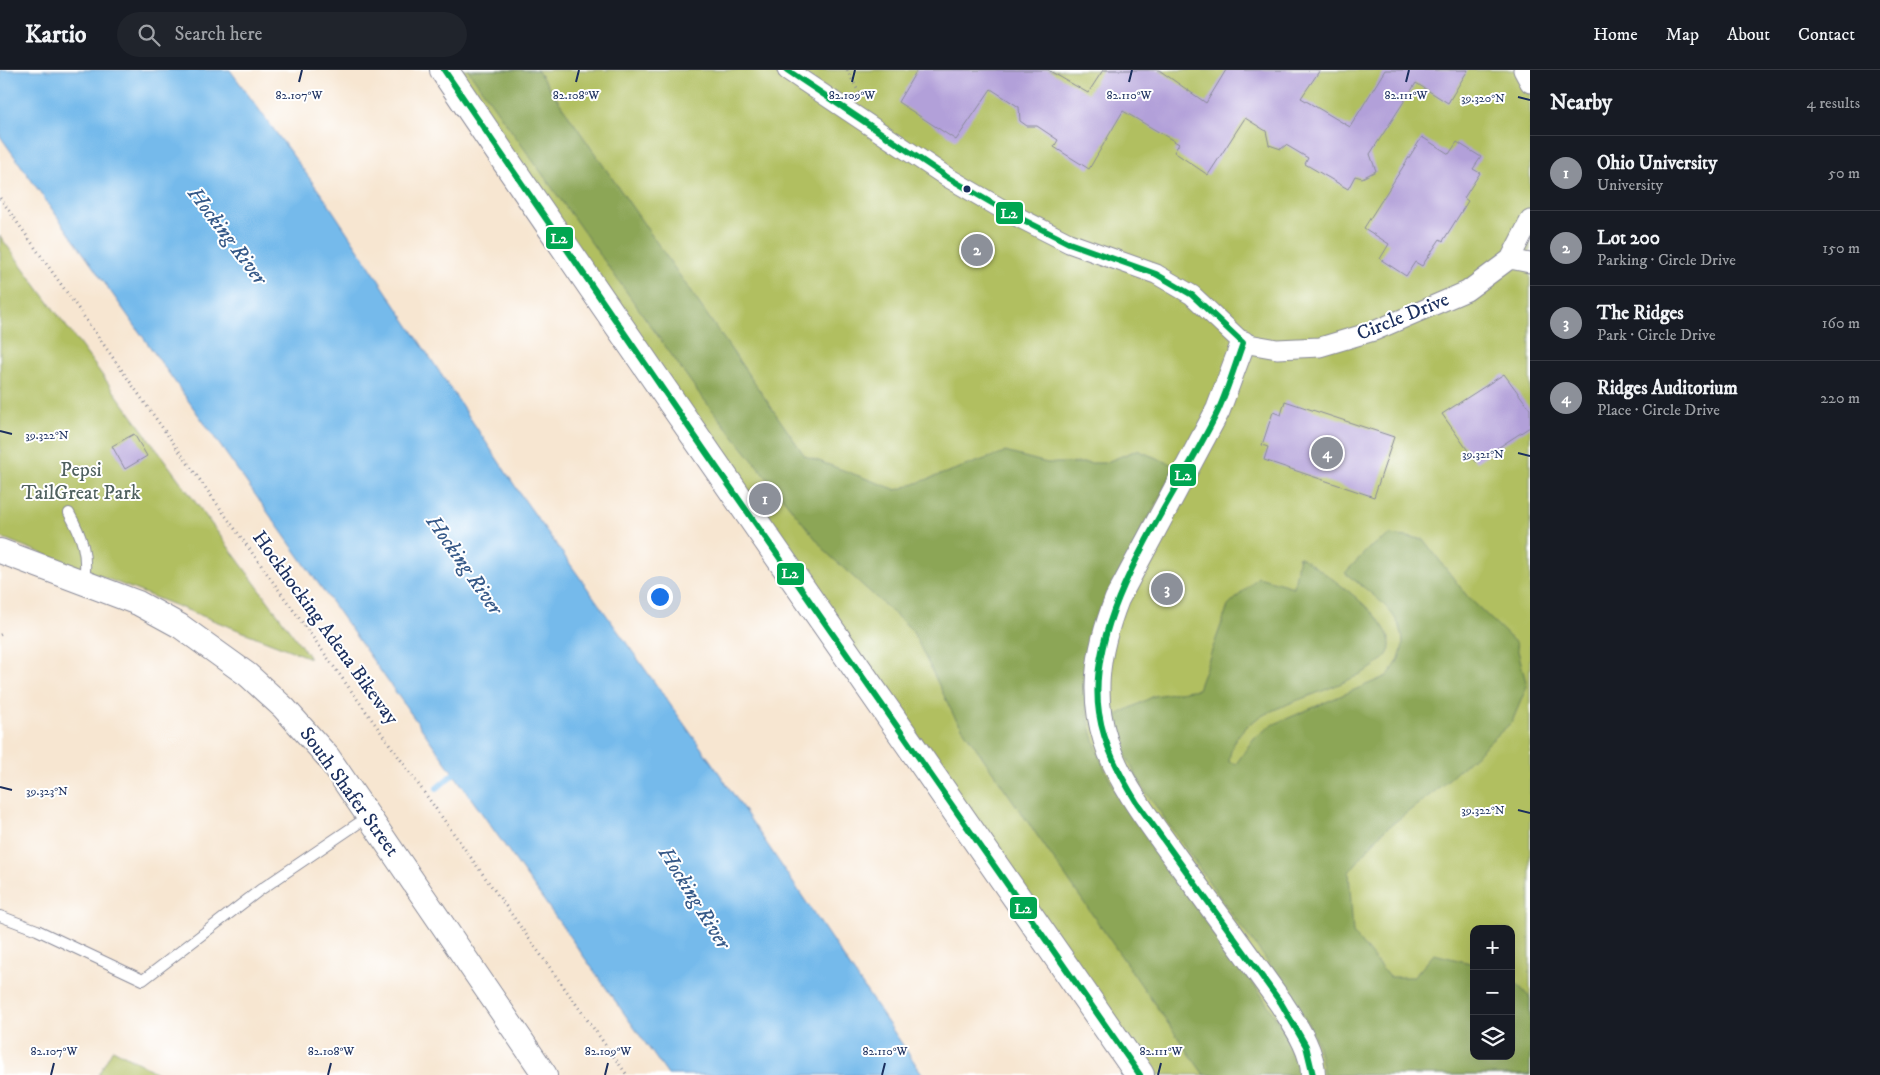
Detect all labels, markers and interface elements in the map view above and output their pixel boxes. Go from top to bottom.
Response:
search box [117,12,467,57]
text: Kartio [25,20,87,50]
icon: search [135,21,163,49]
text: Search here [175,23,262,46]
text: Home [1593,24,1638,46]
text: Map [1666,24,1699,46]
text: About [1727,24,1770,46]
text: Contact [1798,24,1855,46]
text: 82.107°W [276,88,323,103]
text: 82.108°W [553,88,600,103]
text: 82.109°W [829,88,876,103]
text: 82.110°W [1107,88,1152,103]
text: 82.111°W [1385,88,1428,103]
text: Nearby [1550,90,1612,116]
text: 39.320°N [1461,91,1505,106]
text: 4 results [1807,93,1860,113]
text: Ohio University [1597,152,1717,175]
text: 1 [1563,163,1569,183]
text: 50 m [1828,163,1860,183]
text: University [1597,175,1663,195]
water label: Hocking River [181,181,273,291]
unlabelled marker [962,184,972,194]
line badge: L2 [995,201,1024,225]
text: L2 [1001,205,1019,223]
line badge: L2 [545,226,574,250]
text: Lot 200 [1597,227,1660,250]
text: L2 [551,230,569,248]
pin: 2 [961,231,993,269]
text: 2 [1562,238,1570,258]
text: 150 m [1822,238,1860,258]
text: Parking · Circle Drive [1597,250,1736,270]
street label: Circle Drive [1353,287,1453,347]
text: The Ridges [1597,302,1684,325]
text: 3 [1563,313,1569,333]
text: 160 m [1822,313,1860,333]
text: Park · Circle Drive [1597,325,1716,345]
text: Ridges Auditorium [1597,377,1738,400]
text: 4 [1561,388,1571,408]
text: 220 m [1820,388,1860,408]
text: Place · Circle Drive [1597,400,1720,420]
text: 39.322°N [25,428,69,443]
pin: 4 [1311,434,1343,472]
text: 39.321°N [1462,447,1504,462]
park label: Pepsi TailGreat Park [21,458,141,506]
line badge: L2 [1169,463,1197,487]
text: L2 [1175,467,1193,485]
pin: 1 [749,480,781,518]
water label: Hocking River [420,509,509,621]
street label: Hockhocking Adena Bikeway [246,526,404,730]
line badge: L2 [776,562,805,586]
text: L2 [782,565,800,583]
pin: 3 [1151,570,1183,608]
your location [647,584,673,610]
street label: South Shafer Street [294,722,404,862]
text: 39.323°N [26,784,68,799]
text: 39.322°N [1461,803,1505,818]
water label: Hocking River [652,841,737,955]
line badge: L2 [1009,896,1038,920]
text: L2 [1015,900,1033,918]
map controls [1470,925,1515,1060]
button: + [1470,925,1515,970]
button: − [1470,970,1515,1015]
button: layers [1470,1015,1515,1060]
text: 82.107°W [31,1044,78,1059]
text: 82.108°W [308,1044,355,1059]
text: 82.109°W [585,1044,632,1059]
text: 82.110°W [863,1044,908,1059]
text: 82.111°W [1140,1044,1183,1059]

